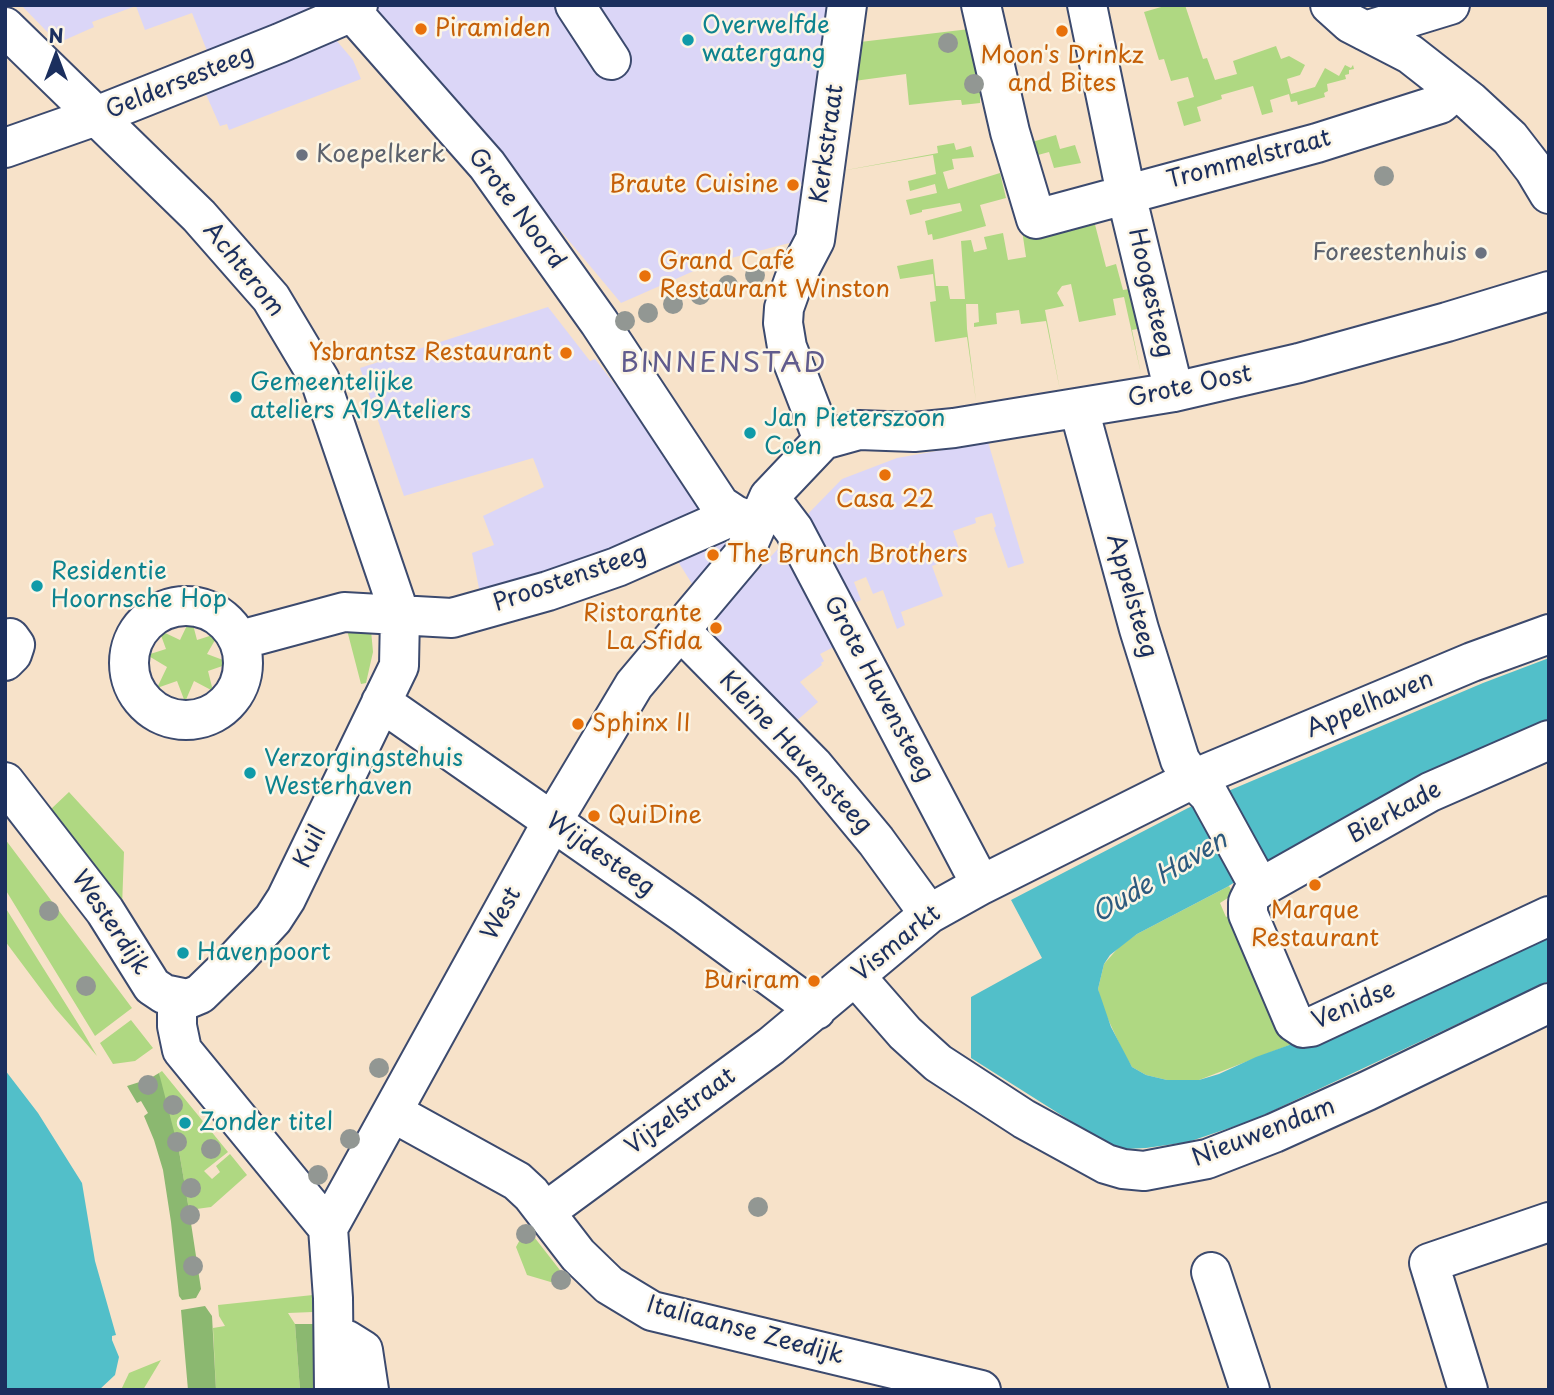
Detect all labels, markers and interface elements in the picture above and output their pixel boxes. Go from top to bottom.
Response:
place label: Overwelfde watergang [702,12,830,68]
place label: Piramiden [435,15,551,43]
north arrow [21,21,91,91]
text: N [48,21,64,49]
marker: Piramiden [413,21,429,37]
marker: Moon's Drinkz and Bites [1054,23,1070,39]
marker: Overwelfde watergang [680,32,696,48]
street label: Geldersesteeg [102,40,258,126]
place label: Moon's Drinkz and Bites [980,42,1144,98]
street label: Kerkstraat [805,83,851,205]
street label: Trommelstraat [1164,124,1334,196]
place label: Koepelkerk [316,141,446,169]
street label: Grote Noord [461,143,571,275]
marker: Koepelkerk [294,147,310,163]
place label: Braute Cuisine [609,171,779,199]
marker: Braute Cuisine [785,177,801,193]
street label: Achterom [196,217,290,323]
street label: Hoogesteeg [1121,226,1179,360]
place label: Foreestenhuis [1312,239,1467,267]
marker: Foreestenhuis [1473,245,1489,261]
place label: Grand Café Restaurant Winston [659,248,890,304]
marker: Grand Café Restaurant Winston [637,268,653,284]
place label: Ysbrantsz Restaurant [309,339,552,367]
marker: Ysbrantsz Restaurant [558,345,574,361]
district label: BINNENSTAD [620,347,828,381]
street label: Grote Oost [1125,360,1255,414]
place label: Gemeentelijke ateliers A19Ateliers [250,369,471,425]
marker: Gemeentelijke ateliers A19Ateliers [228,389,244,405]
place label: Jan Pieterszoon Coen [764,405,945,461]
marker: Jan Pieterszoon Coen [742,425,758,441]
marker: Casa 22 [877,467,893,483]
place label: Casa 22 [836,486,934,514]
street label: Appelsteeg [1100,531,1162,661]
street label: Proostensteeg [490,539,650,619]
place label: The Brunch Brothers [727,541,968,569]
marker: The Brunch Brothers [705,547,721,563]
place label: Residentie Hoornsche Hop [51,558,227,614]
marker: Residentie Hoornsche Hop [29,578,45,594]
street label: Grote Havensteeg [817,591,939,787]
place label: Ristorante La Sfida [583,600,702,656]
marker: Ristorante La Sfida [708,620,724,636]
street label: Appelhaven [1302,665,1438,745]
street label: Kleine Havensteeg [713,666,877,840]
place label: Sphinx II [592,710,691,738]
marker: Sphinx II [570,716,586,732]
place label: Verzorgingstehuis Westerhaven [264,745,463,801]
marker: Verzorgingstehuis Westerhaven [242,765,258,781]
street label: Bierkade [1343,776,1447,850]
place label: QuiDine [608,802,702,830]
street label: Wijdesteeg [540,807,660,903]
marker: QuiDine [586,808,602,824]
street label: Kuil [289,821,333,873]
water label: Oude Haven [1087,825,1233,931]
street label: Westerdijk [65,865,155,981]
marker: Marque Restaurant [1307,877,1323,893]
street label: West [476,882,528,946]
place label: Marque Restaurant [1251,897,1379,953]
street label: Vismarkt [847,900,947,988]
place label: Havenpoort [197,939,331,967]
marker: Havenpoort [175,945,191,961]
place label: Buriram [703,967,800,995]
marker: Buriram [806,973,822,989]
street label: Venidse [1308,976,1400,1036]
street label: Vijzelstraat [620,1062,742,1162]
street label: Nieuwendam [1189,1093,1339,1173]
place label: Zonder titel [199,1109,333,1137]
marker: Zonder titel [177,1115,193,1131]
street label: Italiaanse Zeedijk [643,1291,847,1371]

